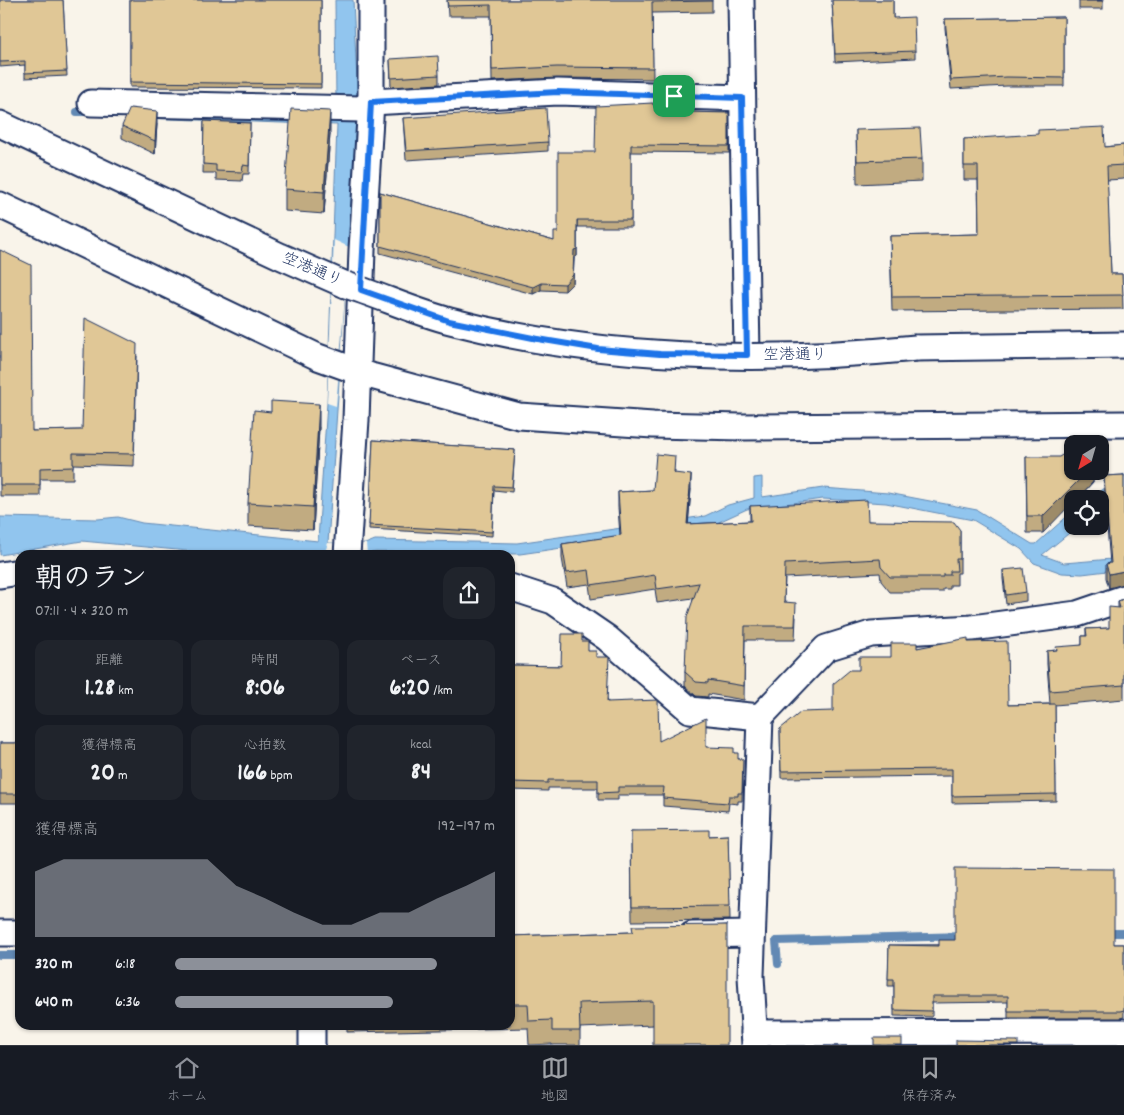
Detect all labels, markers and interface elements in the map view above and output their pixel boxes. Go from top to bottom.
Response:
pin [653,75,695,117]
icon: arrive [660,82,688,110]
street label: 空港通り [278,247,346,293]
street label: 空港通り [763,344,827,367]
north arrow [1064,435,1109,480]
map controls [1064,435,1109,535]
button: locate [1064,490,1109,535]
text: 朝のラン [35,561,147,601]
button: share [443,567,495,619]
text: 07:11 · 4 × 320 m [35,600,128,623]
text: 距離 [95,651,123,671]
text: 時間 [251,651,279,671]
text: ペース [400,651,442,671]
text: 1.28 [84,671,115,707]
text: 8:06 [245,671,285,707]
text: 6:20 [389,671,430,707]
text: km [115,681,134,701]
text: /km [430,681,453,701]
text: kcal [410,735,432,755]
text: 獲得標高 [81,736,137,756]
text: 心拍数 [244,736,286,756]
text: 84 [411,755,431,791]
text: 20 [90,756,115,792]
text: 166 [237,756,267,792]
text: m [115,766,128,786]
text: bpm [267,766,293,786]
text: 192–197 m [438,815,495,838]
text: 獲得標高 [35,819,99,842]
text: 320 m [35,953,72,976]
text: 6:18 [115,953,135,976]
text: 640 m [35,991,73,1014]
text: 6:36 [115,991,140,1014]
tab: ホーム [166,1054,208,1107]
tab: 地図 [541,1054,569,1107]
tab: 保存済み [902,1054,958,1107]

